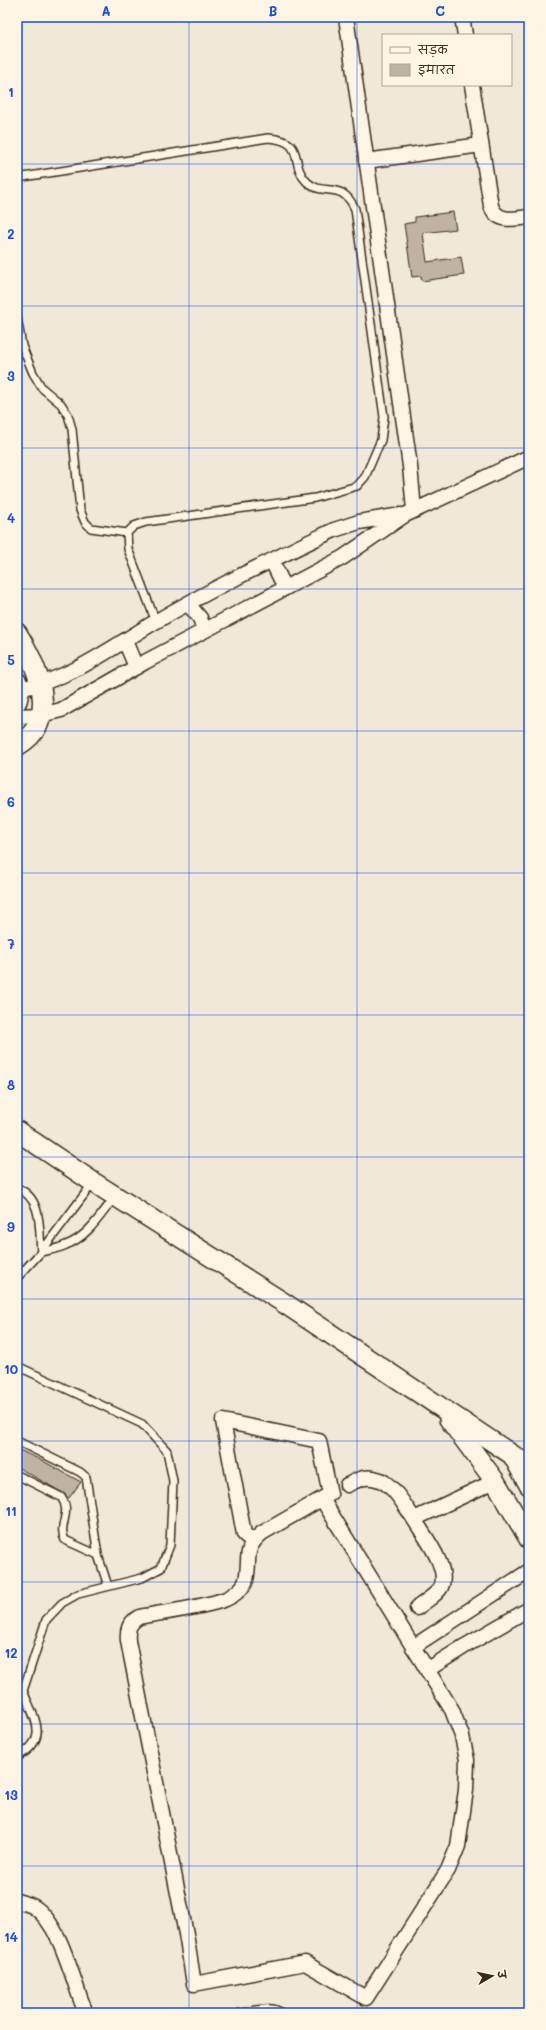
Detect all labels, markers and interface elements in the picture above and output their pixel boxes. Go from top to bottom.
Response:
text: A [101,2,111,19]
text: B [269,2,278,19]
text: C [435,2,445,19]
legend [382,34,512,86]
text: सड़क [417,41,449,58]
text: इमारत [418,61,456,77]
text: 1 [8,83,14,100]
text: 2 [7,225,15,242]
text: 3 [7,367,15,384]
text: 4 [7,509,15,526]
text: 5 [7,651,15,668]
text: 6 [7,793,15,810]
text: 7 [7,935,15,952]
text: 8 [7,1076,15,1093]
text: 9 [7,1218,15,1235]
text: 10 [4,1360,18,1377]
text: 11 [5,1502,17,1519]
text: 12 [4,1644,18,1661]
text: 13 [4,1786,18,1803]
text: 14 [4,1928,18,1945]
north arrow [472,1956,512,1996]
text: उ [494,1969,511,1981]

